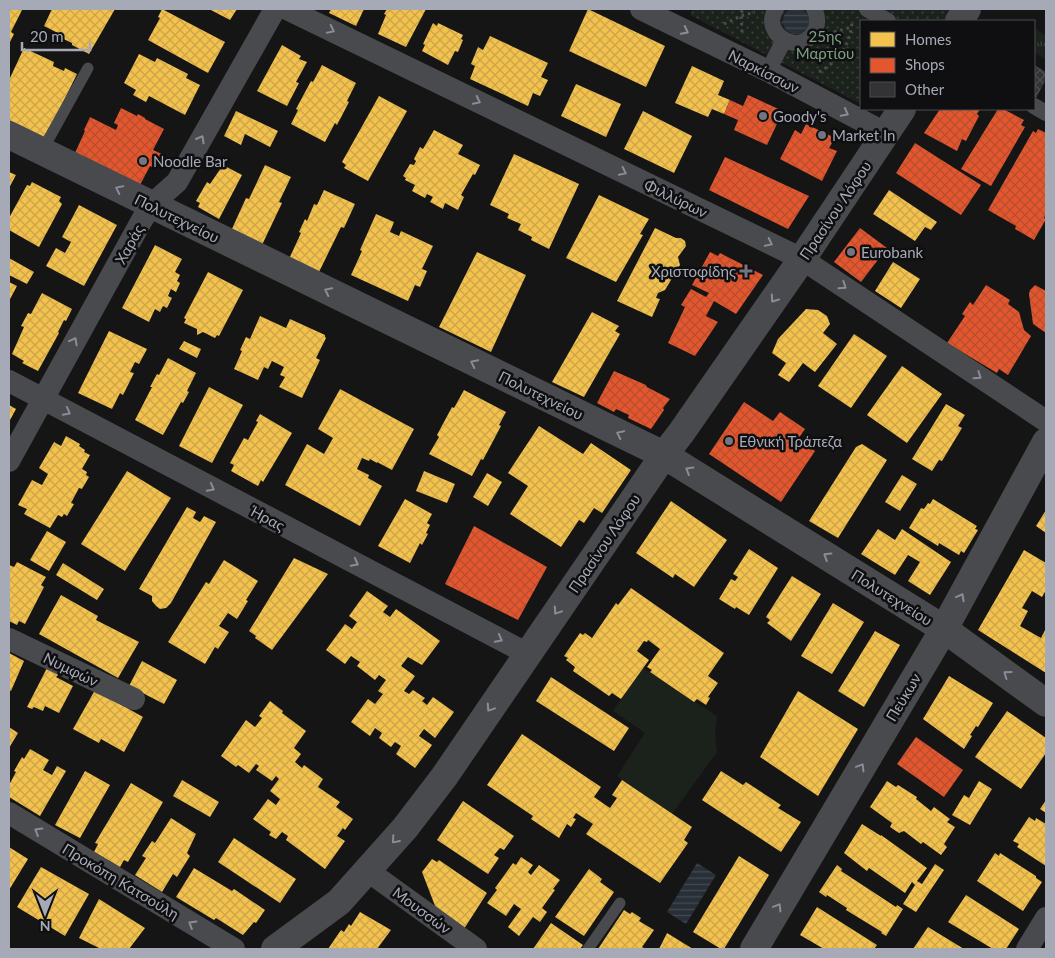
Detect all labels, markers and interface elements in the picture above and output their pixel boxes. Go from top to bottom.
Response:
scale bar [22,20,90,52]
legend [860,20,1035,110]
one-way arrow [326,24,335,34]
one-way arrow [680,25,689,35]
text: 20 m [30,27,64,45]
park label: 25ης Μαρτίου [796,27,854,62]
text: Homes [905,30,951,48]
street label: Ναρκίσσων [726,45,803,97]
text: Shops [905,55,945,73]
text: Other [905,80,945,98]
one-way arrow [472,95,481,105]
place label: Goody's [773,107,826,125]
one-way arrow [840,107,849,117]
marker: Goody's [757,110,769,122]
place label: Market In [832,126,895,144]
marker: Market In [816,129,828,141]
one-way arrow [195,135,205,144]
place label: Noodle Bar [153,152,228,170]
marker: Noodle Bar [137,155,149,167]
street label: Πρασίνου Λόφου [795,157,875,263]
one-way arrow [618,166,627,176]
street label: Φιλλύρων [641,175,711,221]
one-way arrow [115,185,124,195]
street label: Πολυτεχνείου [132,190,222,246]
street label: Χαράς [111,221,147,267]
one-way arrow [764,237,773,248]
place label: Eurobank [861,243,924,261]
marker: Eurobank [845,246,857,258]
place label: Χριστοφίδης [651,262,736,280]
marker: Χριστοφίδης [740,265,752,277]
one-way arrow [838,280,847,290]
one-way arrow [324,287,333,297]
one-way arrow [771,294,780,303]
one-way arrow [68,338,78,347]
one-way arrow [470,358,479,369]
street label: Πολυτεχνείου [496,367,586,423]
one-way arrow [973,370,982,379]
one-way arrow [62,406,71,416]
one-way arrow [616,430,625,440]
place label: Εθνική Τράπεζα [739,432,842,450]
marker: Εθνική Τράπεζα [723,435,735,447]
one-way arrow [686,467,695,477]
one-way arrow [206,482,215,492]
street label: Πρασίνου Λόφου [564,490,644,596]
street label: Ήρας [246,501,288,534]
one-way arrow [824,553,833,563]
one-way arrow [350,557,359,567]
street label: Πολυτεχνείου [848,565,936,629]
one-way arrow [955,593,965,602]
one-way arrow [554,605,563,615]
one-way arrow [494,633,503,643]
street label: Νυμφών [41,648,102,690]
street label: Πεύκων [882,670,924,724]
one-way arrow [1004,672,1013,680]
one-way arrow [487,703,496,712]
one-way arrow [855,764,865,773]
one-way arrow [35,827,44,837]
one-way arrow [392,834,401,843]
street label: Προκόπη Κατσούλη [60,839,182,923]
street label: Μουσσών [389,883,455,937]
north arrow [20,888,70,938]
one-way arrow [772,904,782,913]
text: N [40,918,50,935]
one-way arrow [189,921,198,931]

